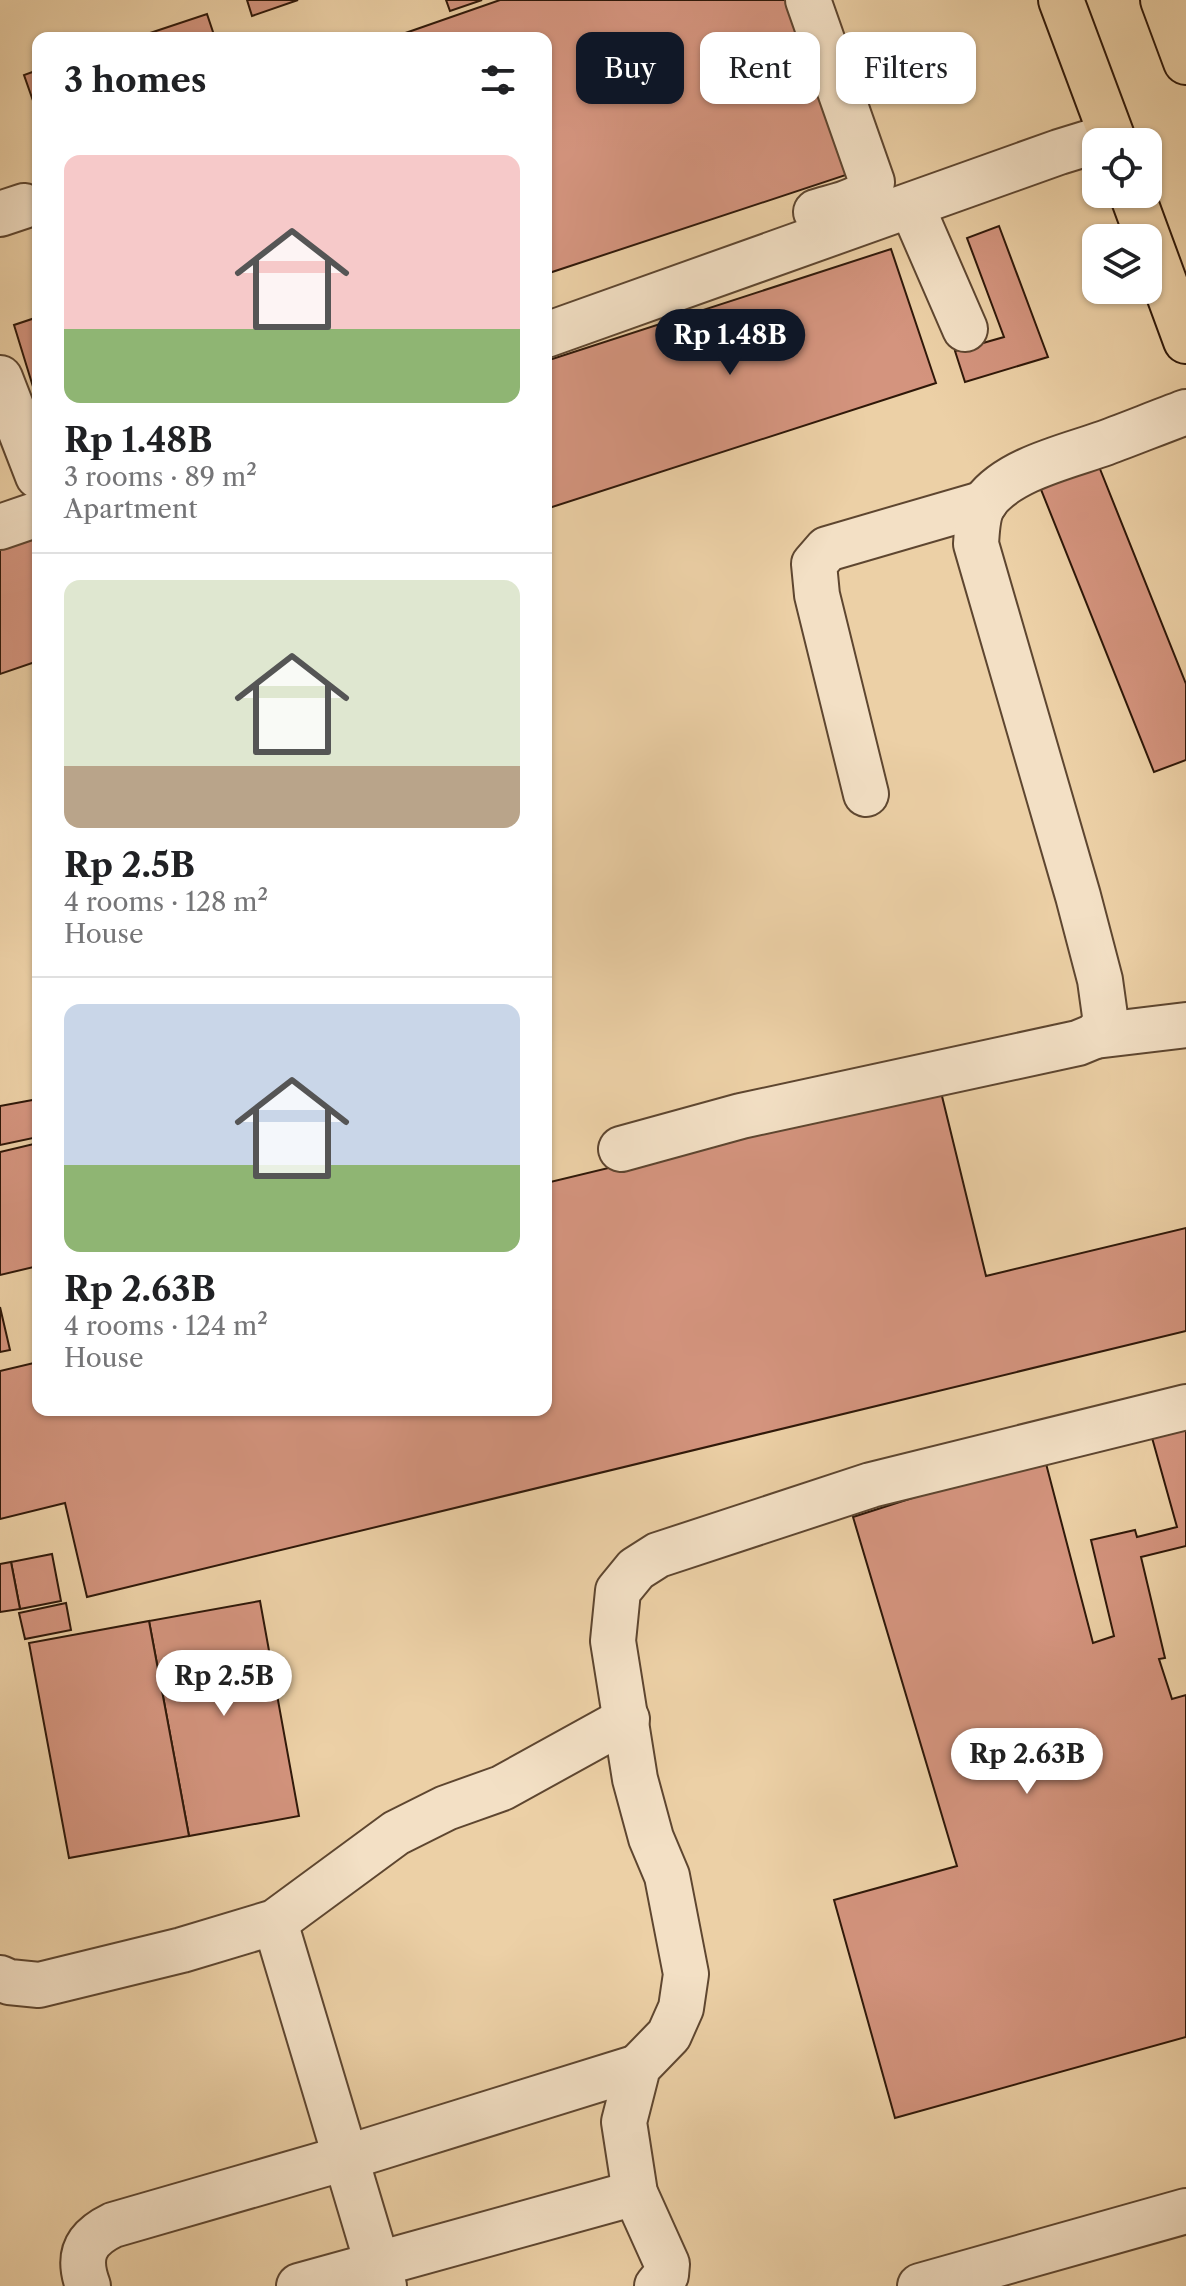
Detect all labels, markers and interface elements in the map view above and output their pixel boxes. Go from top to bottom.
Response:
chip: Buy [576,32,684,104]
chip: Rent [700,32,820,104]
chip: Filters [836,32,976,104]
icon: filters [476,58,520,102]
text: 3 homes [64,59,207,101]
map controls [1082,128,1162,304]
button: locate [1082,128,1162,208]
icon: home [220,207,364,351]
button: layers [1082,224,1162,304]
pin: Rp 1.48B [647,309,813,377]
text: Rp 1.48B [673,319,787,351]
text: Rp 1.48B [64,419,213,461]
text: 3 rooms · 89 m² [64,461,257,493]
text: Apartment [64,493,197,525]
icon: home [220,632,364,776]
text: Rp 2.5B [64,844,195,886]
text: 4 rooms · 128 m² [64,886,268,918]
text: House [64,918,144,950]
icon: home [220,1056,364,1200]
text: Rp 2.63B [64,1268,216,1310]
text: 4 rooms · 124 m² [64,1310,268,1342]
text: House [64,1342,144,1374]
pin: Rp 2.5B [150,1650,298,1718]
text: Rp 2.5B [174,1660,274,1692]
pin: Rp 2.63B [944,1728,1110,1796]
text: Rp 2.63B [969,1738,1085,1770]

